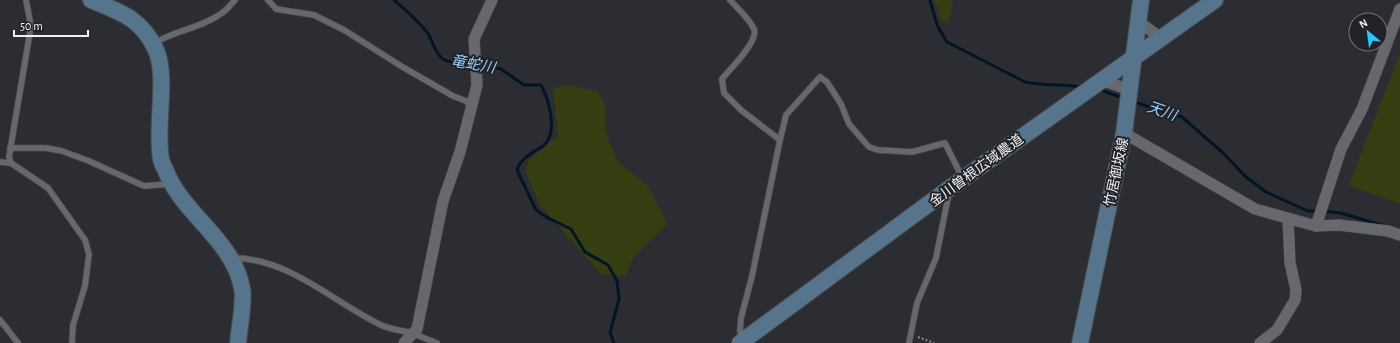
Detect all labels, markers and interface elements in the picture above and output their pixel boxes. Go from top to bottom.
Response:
scale bar [14,12,88,38]
north arrow [1348,12,1388,52]
text: N [1357,17,1369,30]
text: 50 m [20,20,43,32]
water label: 竜蛇川 [449,52,499,76]
water label: 天川 [1145,99,1180,124]
street label: 金川曽根広域農道 [927,131,1026,209]
street label: 竹居御坂線 [1102,136,1131,208]

